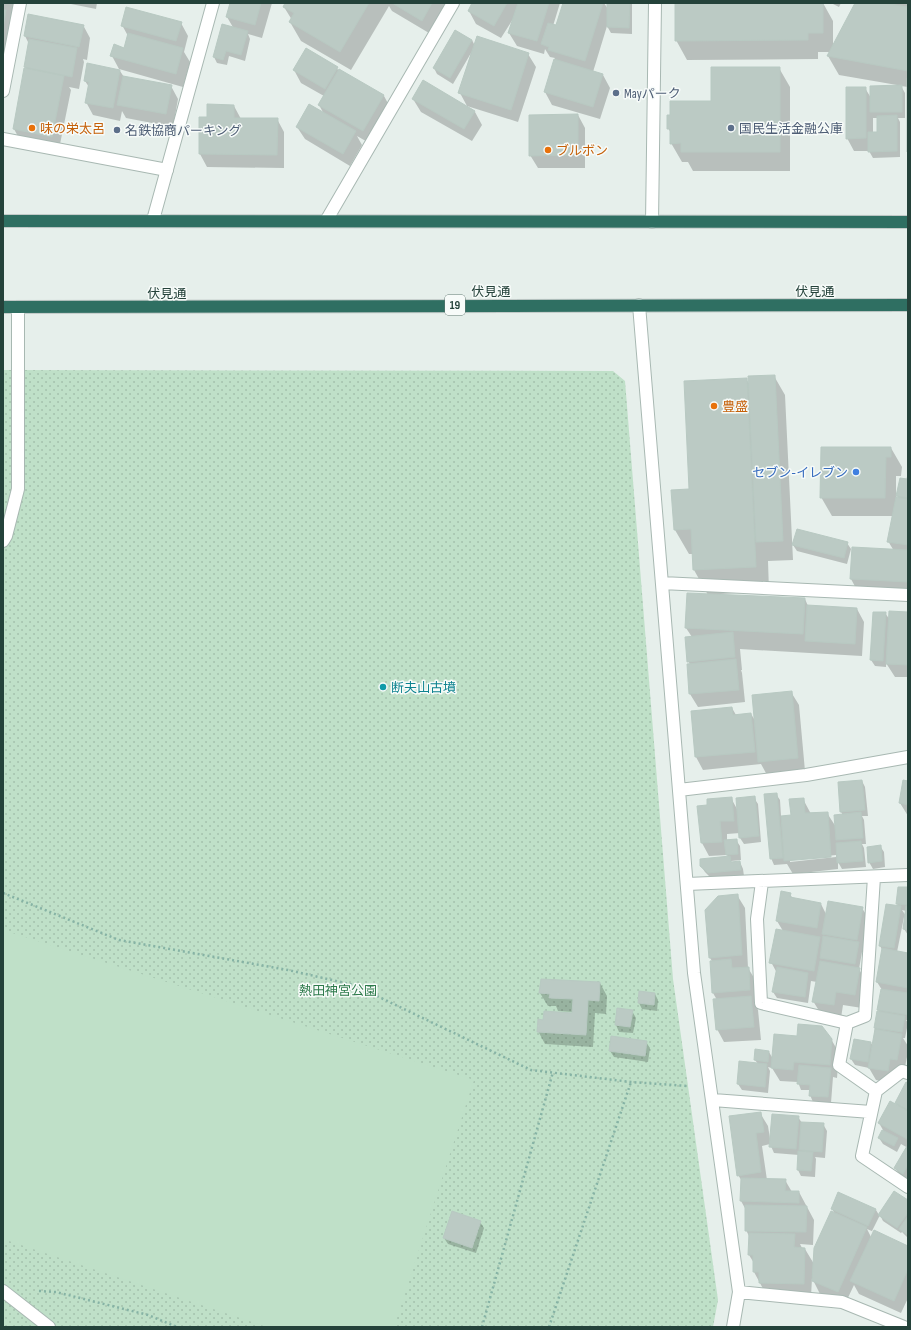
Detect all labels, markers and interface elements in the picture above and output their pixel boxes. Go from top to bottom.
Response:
place label: Mayパーク [624,86,681,102]
marker: Mayパーク [611,88,621,98]
place label: 味の栄太呂 [40,121,105,137]
place label: 国民生活金融公庫 [739,121,843,137]
marker: 味の栄太呂 [27,123,37,133]
place label: 名鉄協商パーキング [125,123,242,139]
marker: 国民生活金融公庫 [726,123,736,133]
marker: 名鉄協商パーキング [112,125,122,135]
place label: ブルボン [556,143,608,159]
marker: ブルボン [543,145,553,155]
street label: 伏見通 [471,284,511,300]
street label: 伏見通 [795,284,835,300]
street label: 伏見通 [147,286,187,302]
road number: 19 [445,295,465,315]
place label: 豊盛 [722,399,748,415]
marker: 豊盛 [709,401,719,411]
place label: セブン-イレブン [752,465,848,481]
marker: セブン-イレブン [851,467,861,477]
place label: 断夫山古墳 [391,680,456,696]
marker: 断夫山古墳 [378,682,388,692]
park label: 熱田神宮公園 [299,983,377,999]

